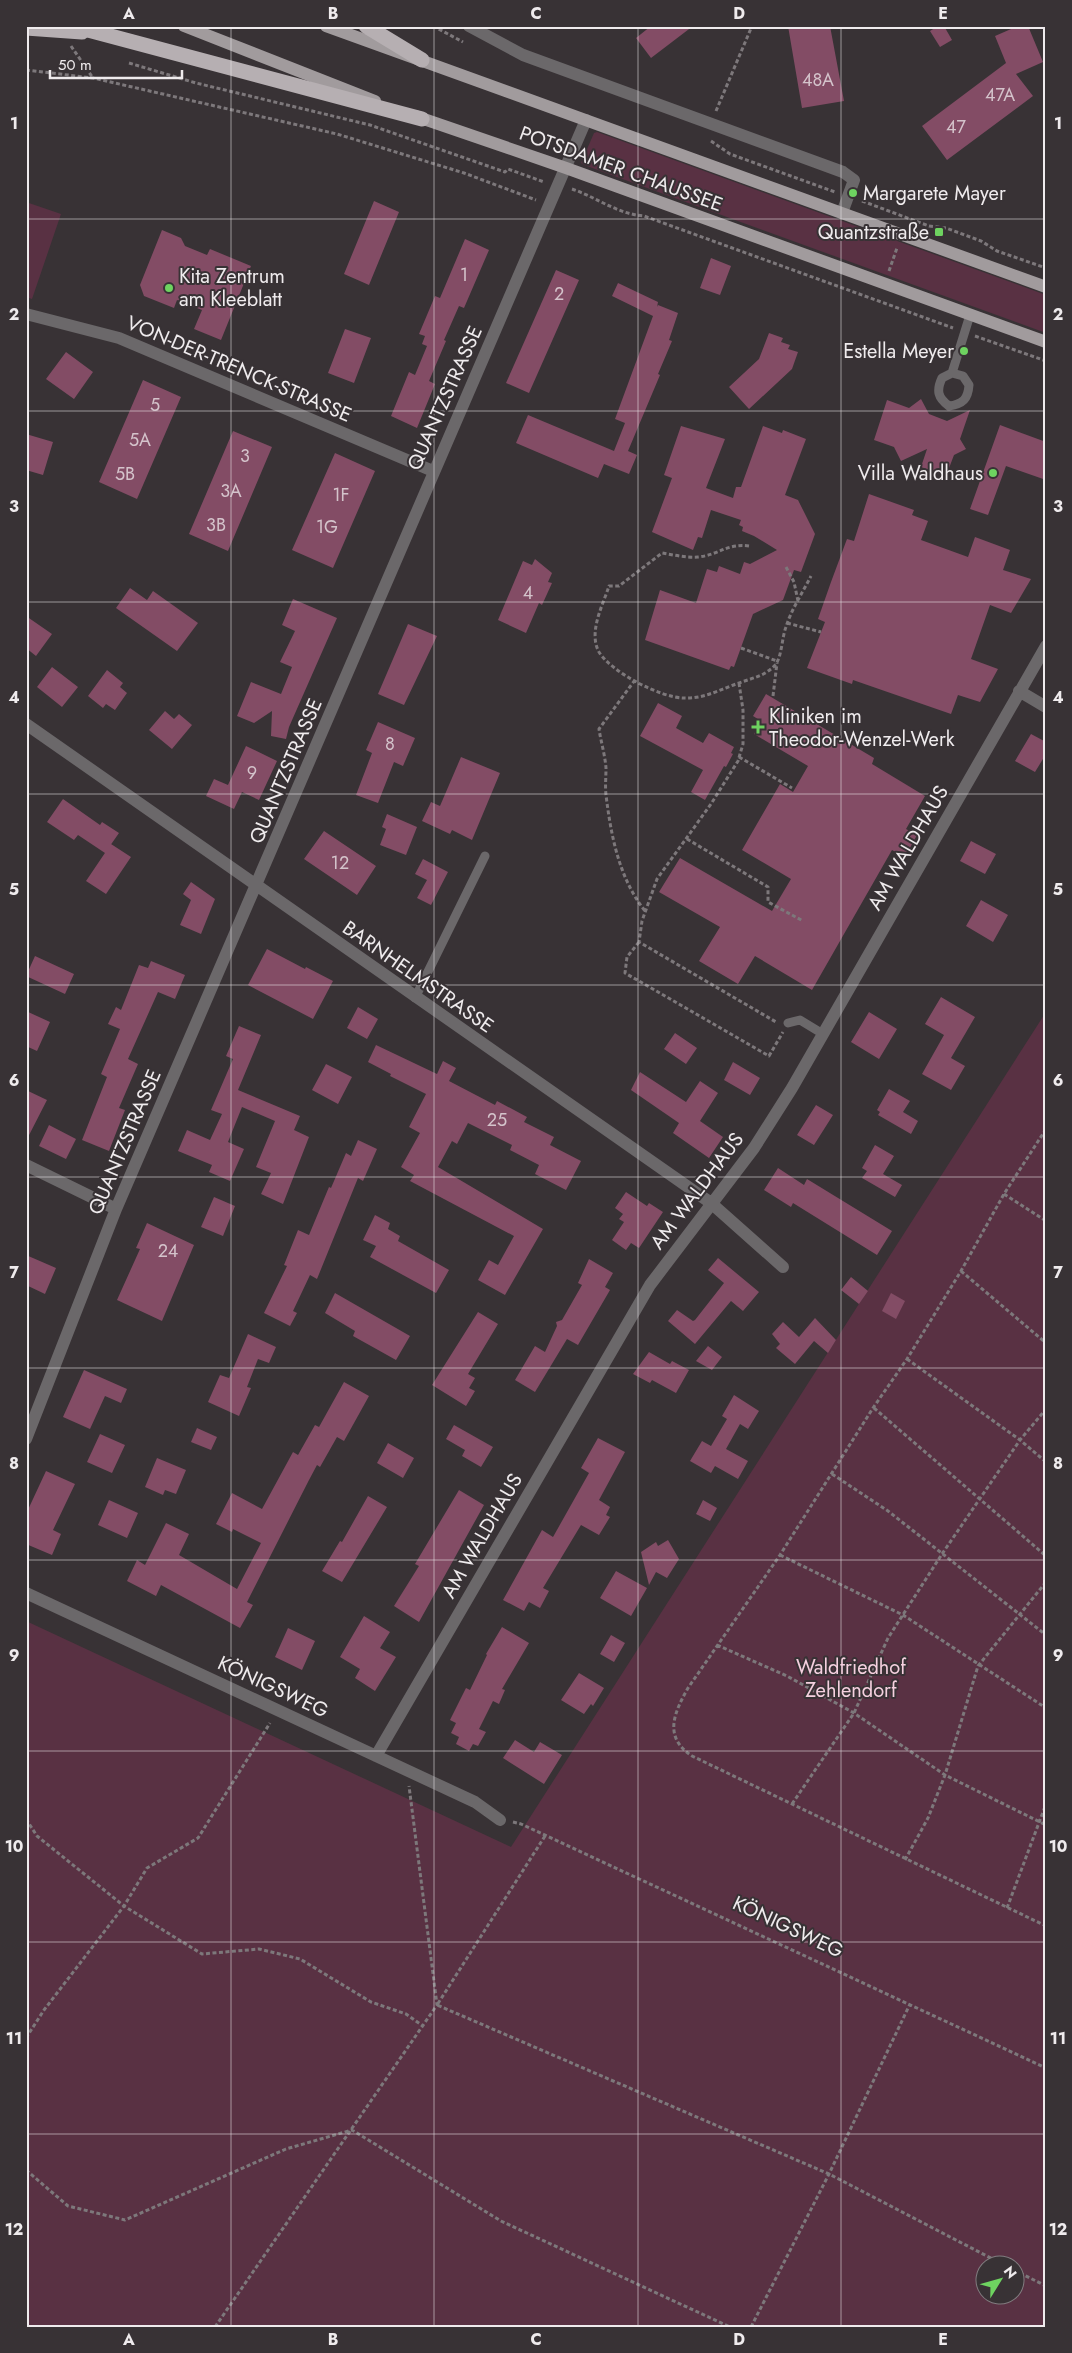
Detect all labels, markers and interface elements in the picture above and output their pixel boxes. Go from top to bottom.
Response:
text: A [122,2,135,25]
text: B [328,2,338,25]
text: C [530,2,542,25]
text: D [733,2,745,25]
text: E [938,2,948,25]
scale bar [50,48,182,80]
text: 50 m [58,54,92,76]
house number: 48A [802,67,834,93]
house number: 47A [985,82,1015,108]
text: 1 [10,112,18,135]
text: 1 [1054,112,1062,135]
house number: 47 [946,114,967,140]
street label: POTSDAMER CHAUSSEE [515,119,727,219]
place label: Margarete Mayer [863,179,1006,208]
marker: Margarete Mayer [847,187,859,199]
place label: Quantzstraße [818,218,929,247]
marker: Quantzstraße [933,226,945,238]
place label: Kita Zentrum am Kleeblatt [179,262,285,314]
house number: 1 [460,262,468,288]
house number: 2 [554,281,564,307]
marker: Kita Zentrum am Kleeblatt [163,282,175,294]
text: 2 [9,303,19,326]
text: 2 [1053,303,1063,326]
street label: VON-DER-TRENCK-STRASSE [122,308,356,430]
street label: QUANTZSTRASSE [400,321,490,475]
place label: Estella Meyer [843,337,954,366]
marker: Estella Meyer [958,345,970,357]
house number: 5 [150,392,160,418]
house number: 5A [129,427,151,453]
house number: 3 [240,443,250,469]
place label: Villa Waldhaus [858,459,983,488]
house number: 5B [115,461,135,487]
marker: Villa Waldhaus [987,467,999,479]
house number: 3A [220,478,242,504]
house number: 1F [332,482,350,508]
text: 3 [9,495,19,518]
text: 3 [1053,495,1063,518]
house number: 3B [206,512,226,538]
house number: 1G [316,514,338,540]
house number: 4 [523,580,533,606]
text: 4 [8,686,20,709]
text: 4 [1052,686,1064,709]
street label: QUANTZSTRASSE [242,694,330,848]
place label: Kliniken im Theodor-Wenzel-Werk [769,702,955,754]
marker: Kliniken im Theodor-Wenzel-Werk [751,720,765,734]
house number: 8 [385,731,395,757]
house number: 9 [247,760,257,786]
street label: AM WALDHAUS [860,780,956,916]
house number: 12 [331,850,349,876]
text: 5 [9,878,19,901]
text: 5 [1053,878,1063,901]
street label: BARNHELMSTRASSE [336,914,500,1040]
street label: QUANTZSTRASSE [81,1065,169,1219]
text: 6 [9,1069,19,1092]
text: 6 [1053,1069,1063,1092]
house number: 25 [487,1107,507,1133]
street label: AM WALDHAUS [643,1126,751,1256]
house number: 24 [158,1238,178,1264]
text: 7 [9,1261,19,1284]
text: 7 [1053,1261,1063,1284]
text: 8 [9,1452,19,1475]
text: 8 [1053,1452,1063,1475]
street label: AM WALDHAUS [434,1468,530,1604]
text: 9 [9,1644,19,1667]
text: 9 [1053,1644,1063,1667]
street label: KÖNIGSWEG [213,1649,333,1725]
park label: Waldfriedhof Zehlendorf [796,1653,907,1705]
text: 10 [5,1835,23,1858]
text: 10 [1049,1835,1067,1858]
street label: KÖNIGSWEG [728,1889,848,1965]
text: 11 [6,2027,22,2050]
text: 11 [1050,2027,1066,2050]
text: 12 [5,2218,23,2241]
text: 12 [1049,2218,1067,2241]
north arrow [974,2256,1024,2306]
text: N [999,2262,1022,2283]
text: A [122,2328,135,2351]
text: B [328,2328,338,2351]
text: C [530,2328,542,2351]
text: D [733,2328,745,2351]
text: E [938,2328,948,2351]

